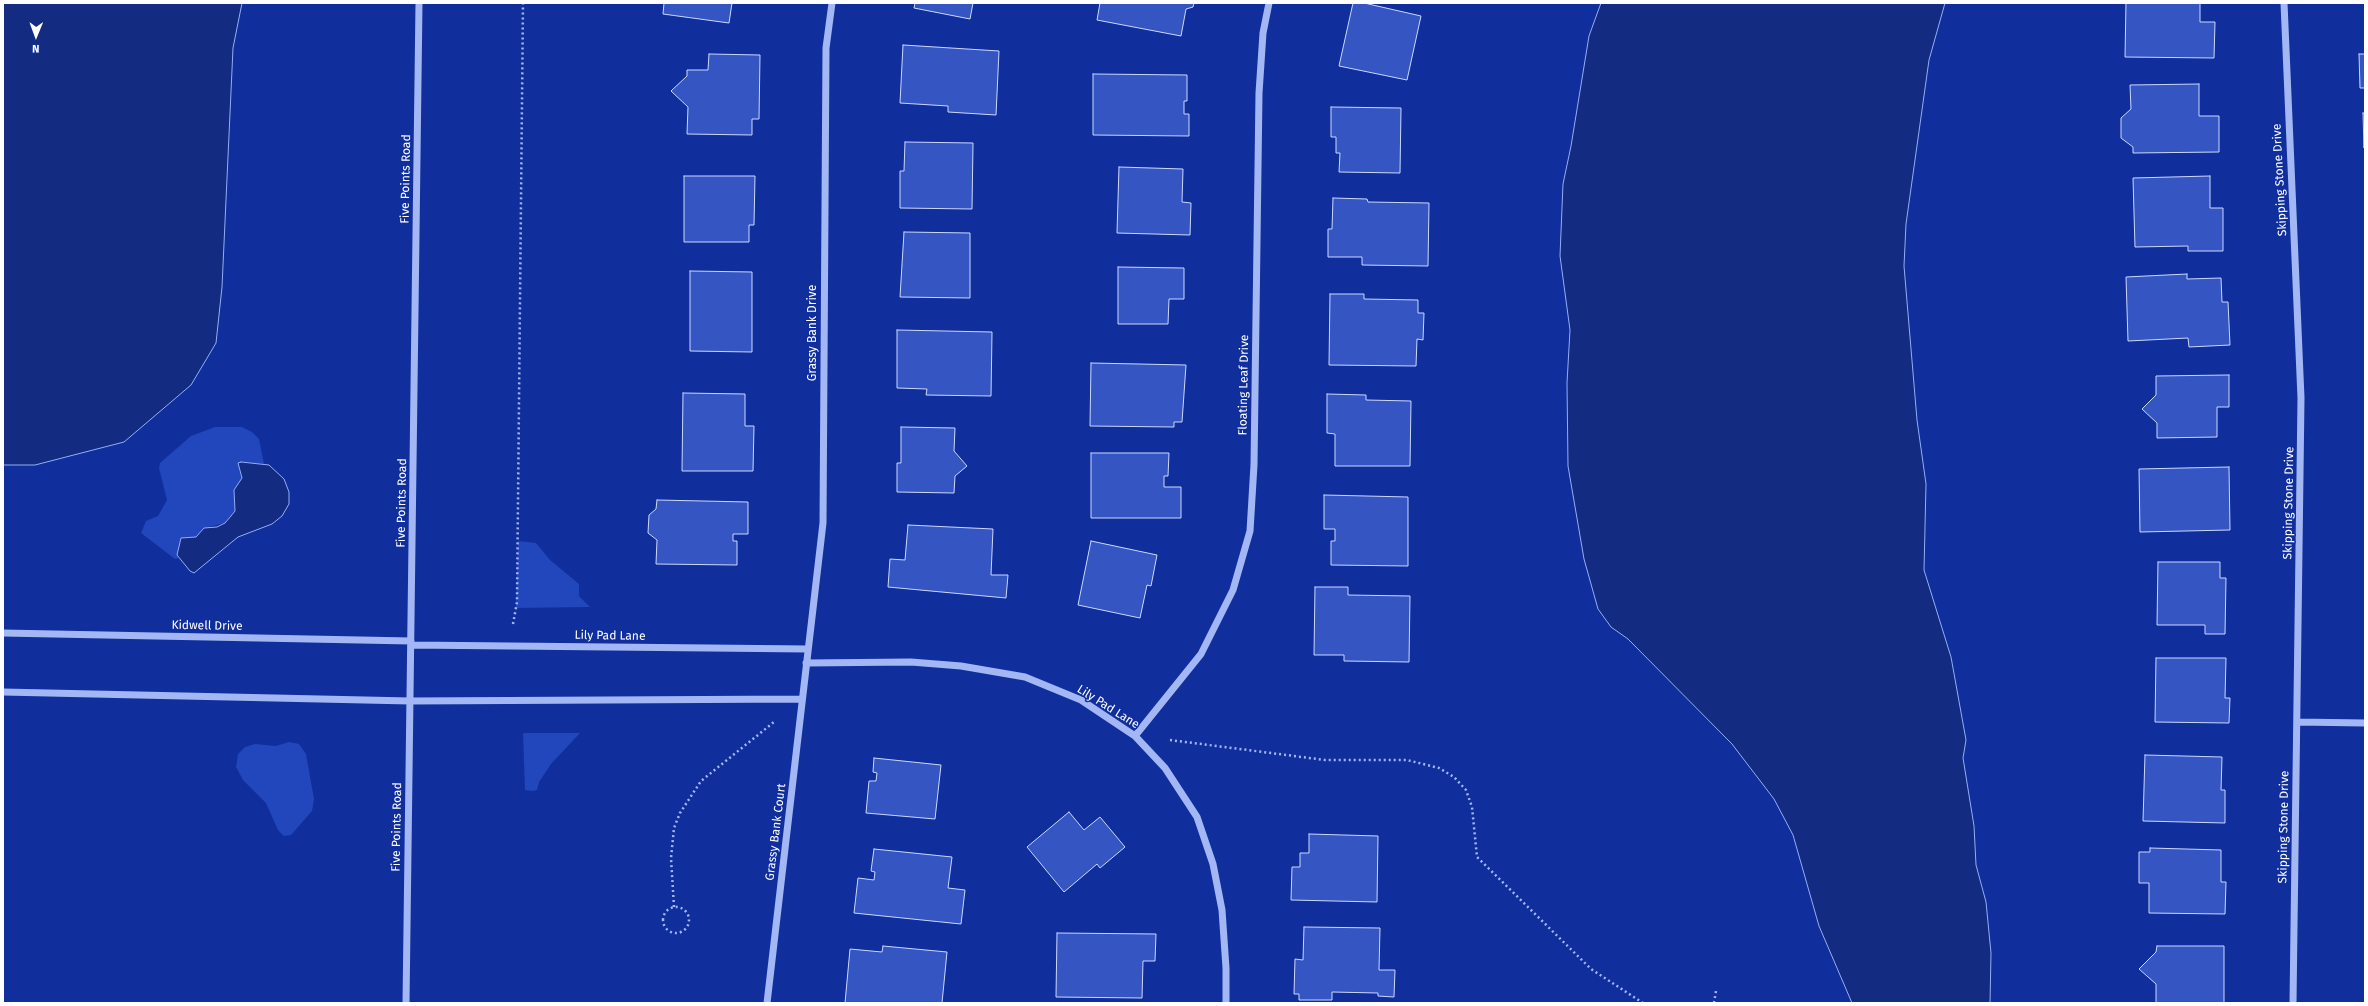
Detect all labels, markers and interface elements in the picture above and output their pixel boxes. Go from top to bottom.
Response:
north arrow [16,16,56,56]
text: N [32,42,40,55]
street label: Skipping Stone Drive [2270,123,2290,237]
street label: Five Points Road [398,134,414,224]
street label: Grassy Bank Drive [806,285,820,381]
street label: Floating Leaf Drive [1236,334,1252,436]
street label: Skipping Stone Drive [2281,447,2297,559]
street label: Five Points Road [394,458,410,548]
street label: Kidwell Drive [171,618,243,634]
street label: Lily Pad Lane [574,628,646,644]
street label: Lily Pad Lane [1074,682,1142,732]
street label: Skipping Stone Drive [2276,771,2292,883]
street label: Five Points Road [389,782,405,872]
street label: Grassy Bank Court [763,783,789,881]

